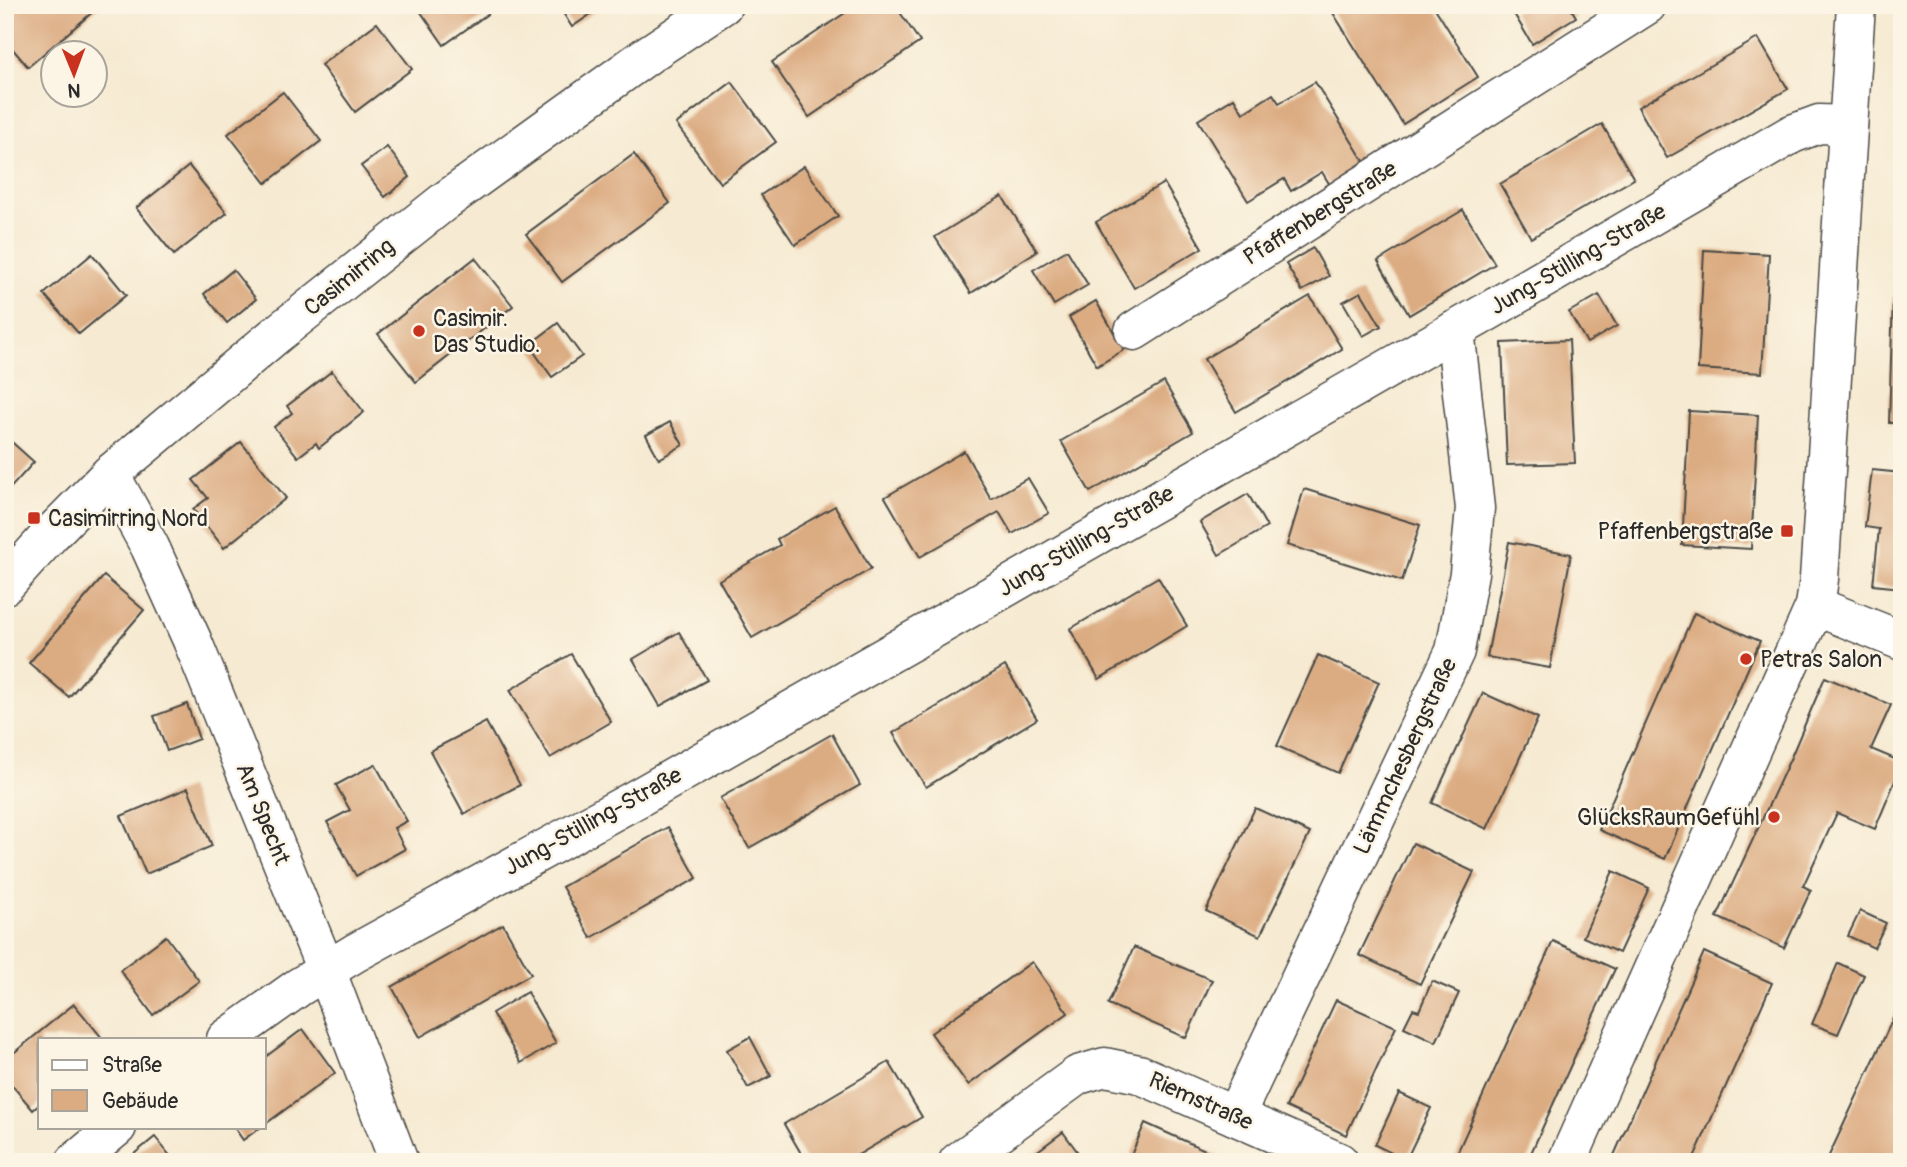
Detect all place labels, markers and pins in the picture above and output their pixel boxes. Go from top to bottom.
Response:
place label: Casimir. Das Studio. [433,304,540,359]
marker: Casimir. Das Studio. [411,323,427,339]
place label: Casimirring Nord [48,504,208,533]
marker: Casimirring Nord [26,510,42,526]
place label: Pfaffenbergstraße [1598,517,1774,546]
marker: Pfaffenbergstraße [1779,523,1795,539]
place label: Petras Salon [1760,645,1882,674]
marker: Petras Salon [1738,651,1754,667]
place label: GlücksRaumGefühl [1577,803,1760,832]
marker: GlücksRaumGefühl [1766,809,1782,825]

